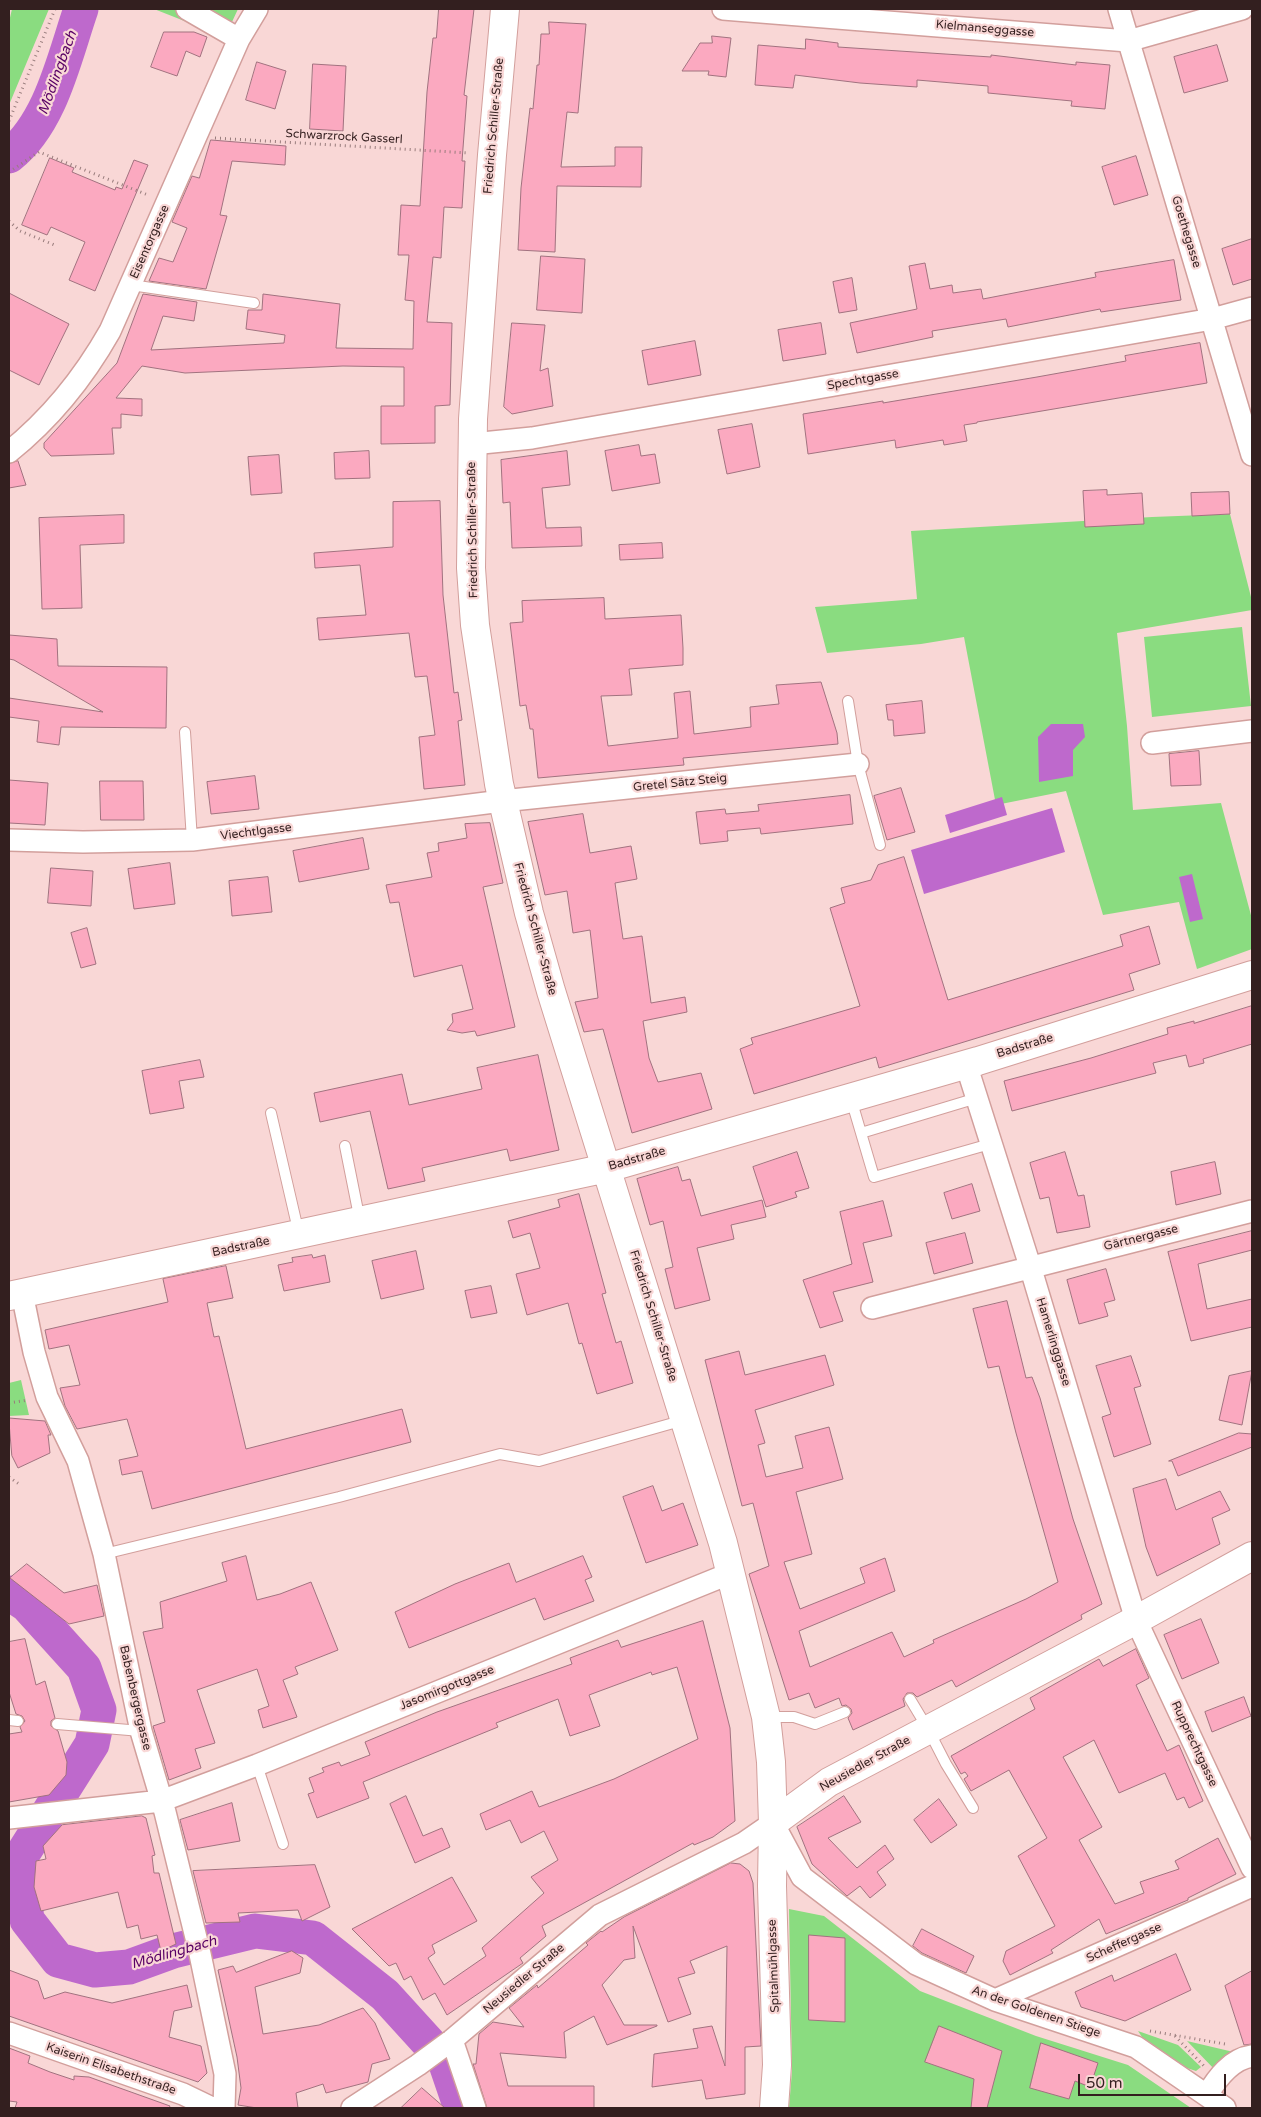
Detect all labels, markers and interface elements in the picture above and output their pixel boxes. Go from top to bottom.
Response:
street label: Kielmanseggasse [935,18,1035,40]
water label: Mödlingbach [35,29,81,117]
street label: Friedrich Schiller-Straße [481,57,507,195]
street label: Schwarzrock Gasserl [285,127,403,147]
street label: Goethegasse [1168,194,1204,270]
street label: Eisentorgasse [127,203,173,281]
street label: Spechtgasse [826,367,900,393]
street label: Friedrich Schiller-Straße [465,462,481,598]
street label: Gretel Sätz Steig [632,771,728,795]
street label: Viechtlgasse [220,820,292,844]
street label: Friedrich Schiller-Straße [510,861,560,997]
street label: Badstraße [995,1031,1055,1061]
street label: Badstraße [607,1144,667,1174]
street label: Gärtnergasse [1102,1222,1180,1254]
street label: Badstraße [211,1234,271,1260]
street label: Friedrich Schiller-Straße [626,1249,680,1383]
street label: Hamerlinggasse [1033,1296,1073,1388]
street label: Babenbergergasse [116,1644,154,1752]
street label: Jasomirgottgasse [398,1663,496,1713]
street label: Rupprechtgasse [1168,1699,1220,1789]
street label: Neusiedler Straße [817,1733,913,1795]
street label: Spitalmühlgasse [765,1919,783,2013]
street label: Scheffergasse [1084,1920,1164,1966]
water label: Mödlingbach [130,1933,218,1973]
street label: Neusiedler Straße [481,1941,567,2017]
street label: An der Goldenen Stiege [970,1983,1102,2041]
street label: Kaiserin Elisabethstraße [44,2040,178,2098]
scale bar [1081,2064,1228,2096]
text: 50 m [1086,2074,1123,2092]

